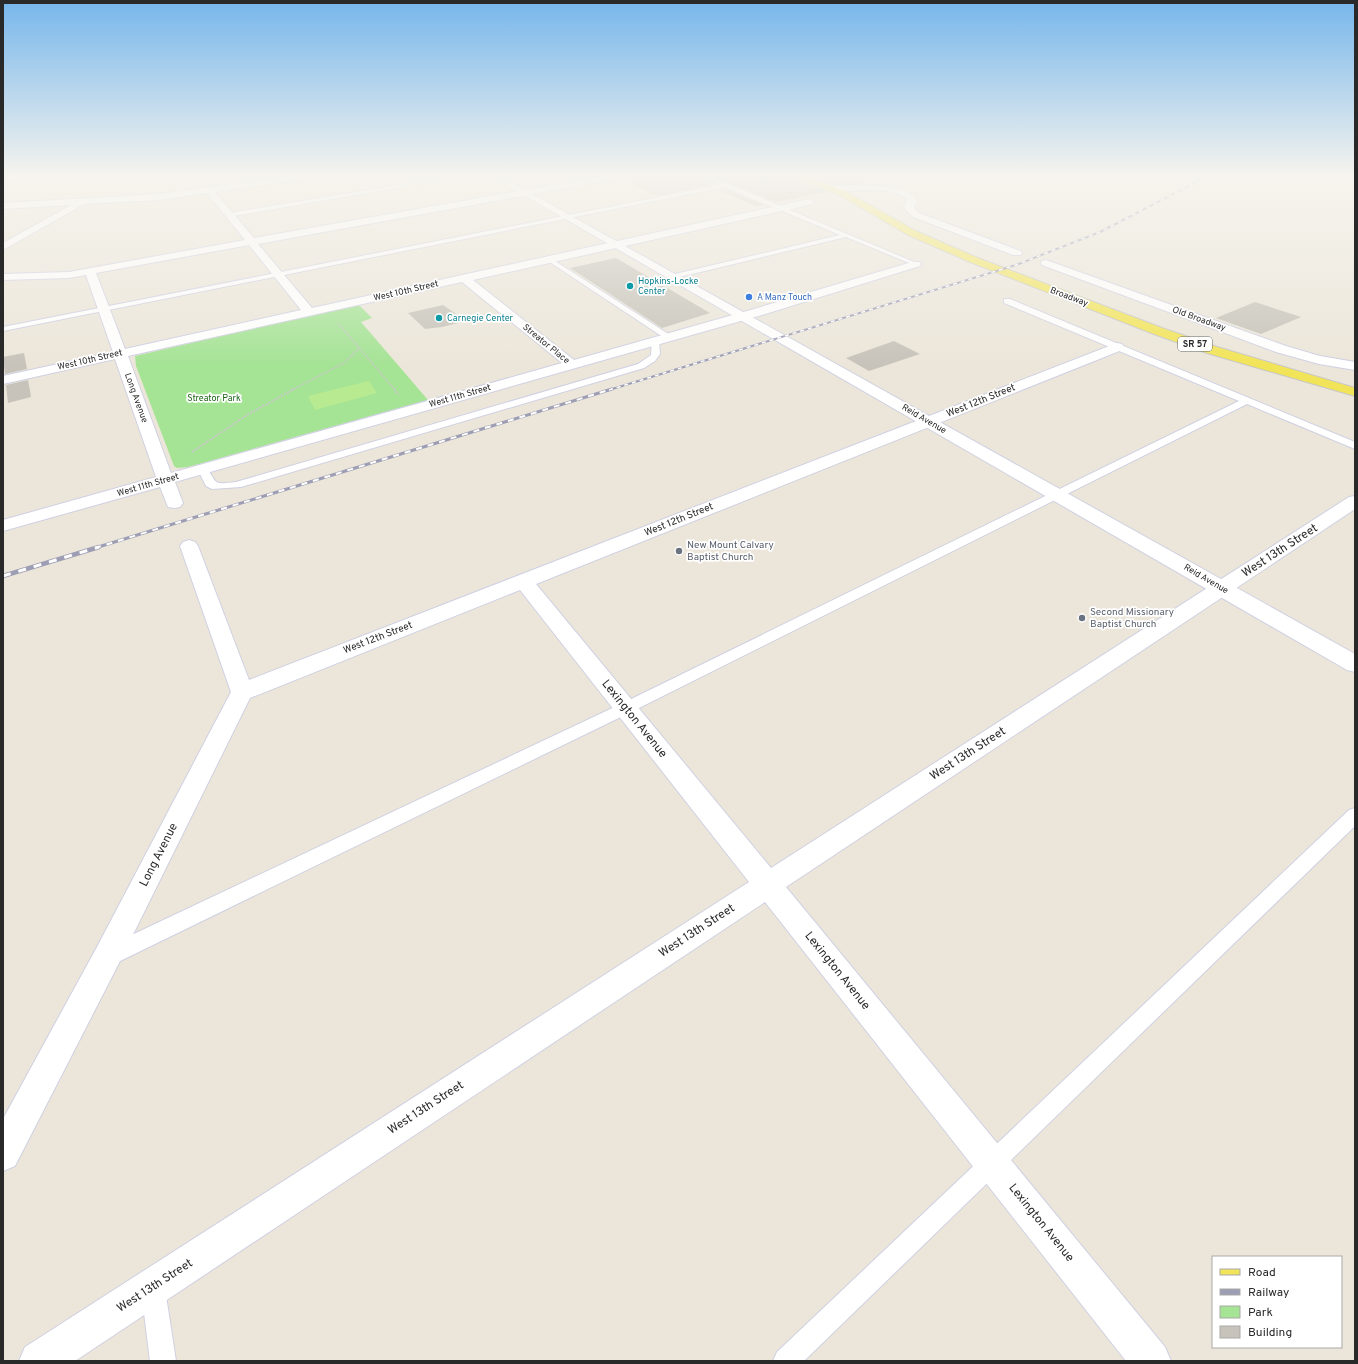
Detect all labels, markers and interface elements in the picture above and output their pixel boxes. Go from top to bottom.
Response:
place label: Hopkins-Locke Center [638,276,698,297]
street label: West 10th Street [373,278,439,304]
marker: Hopkins-Locke Center [625,281,635,291]
street label: Broadway [1048,285,1090,309]
marker: A Manz Touch [744,292,754,302]
place label: A Manz Touch [757,292,812,303]
street label: Old Broadway [1171,304,1228,334]
marker: Carnegie Center [434,313,444,323]
place label: Carnegie Center [447,313,514,324]
street label: Streator Place [520,322,572,366]
road number: SR 57 [1178,337,1212,351]
street label: West 10th Street [57,347,123,373]
street label: Long Avenue [122,372,150,425]
street label: West 12th Street [945,381,1018,421]
street label: West 11th Street [428,382,492,410]
park label: Streator Park [187,393,241,404]
street label: Reid Avenue [900,402,948,436]
street label: West 11th Street [116,471,180,499]
street label: West 12th Street [643,500,716,540]
street label: West 13th Street [1239,520,1321,582]
place label: New Mount Calvary Baptist Church [687,539,774,564]
marker: New Mount Calvary Baptist Church [674,546,684,556]
street label: Reid Avenue [1182,562,1230,596]
place label: Second Missionary Baptist Church [1090,606,1174,631]
marker: Second Missionary Baptist Church [1077,613,1087,623]
street label: West 12th Street [342,619,415,657]
street label: Lexington Avenue [598,677,670,761]
street label: West 13th Street [927,723,1009,785]
street label: Long Avenue [136,820,182,890]
street label: West 13th Street [656,900,738,962]
street label: Lexington Avenue [801,929,873,1013]
street label: West 13th Street [385,1077,467,1139]
street label: Lexington Avenue [1005,1181,1077,1265]
street label: West 13th Street [114,1255,196,1317]
legend [1212,1256,1342,1348]
text: Road [1248,1265,1276,1281]
text: Railway [1248,1285,1289,1301]
text: Park [1248,1305,1273,1321]
text: Building [1248,1325,1292,1341]

